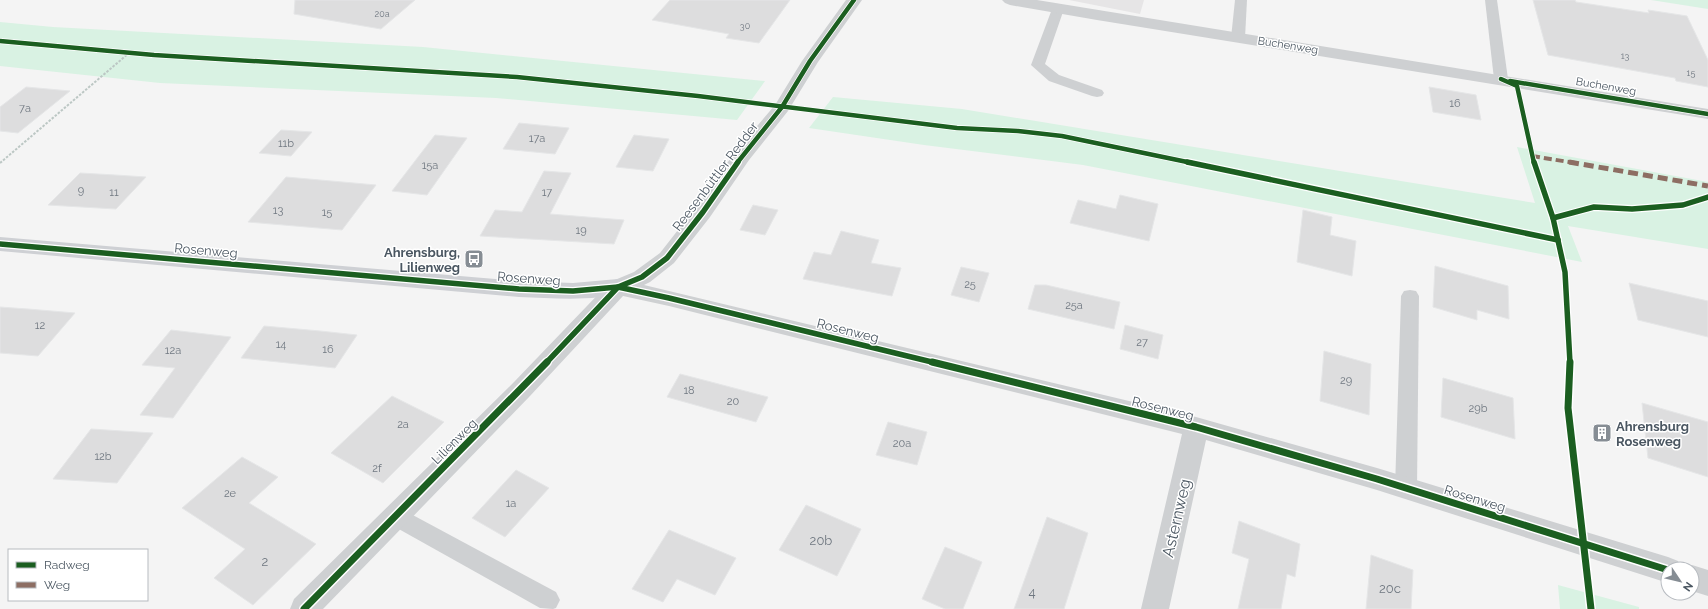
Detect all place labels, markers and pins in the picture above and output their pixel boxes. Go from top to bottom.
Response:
place label: Ahrensburg, Lilienweg [384,245,460,275]
bus stop icon: Ahrensburg, Lilienweg [463,248,485,270]
place label: Ahrensburg Rosenweg [1616,419,1689,449]
building icon: Ahrensburg Rosenweg [1591,422,1613,444]

